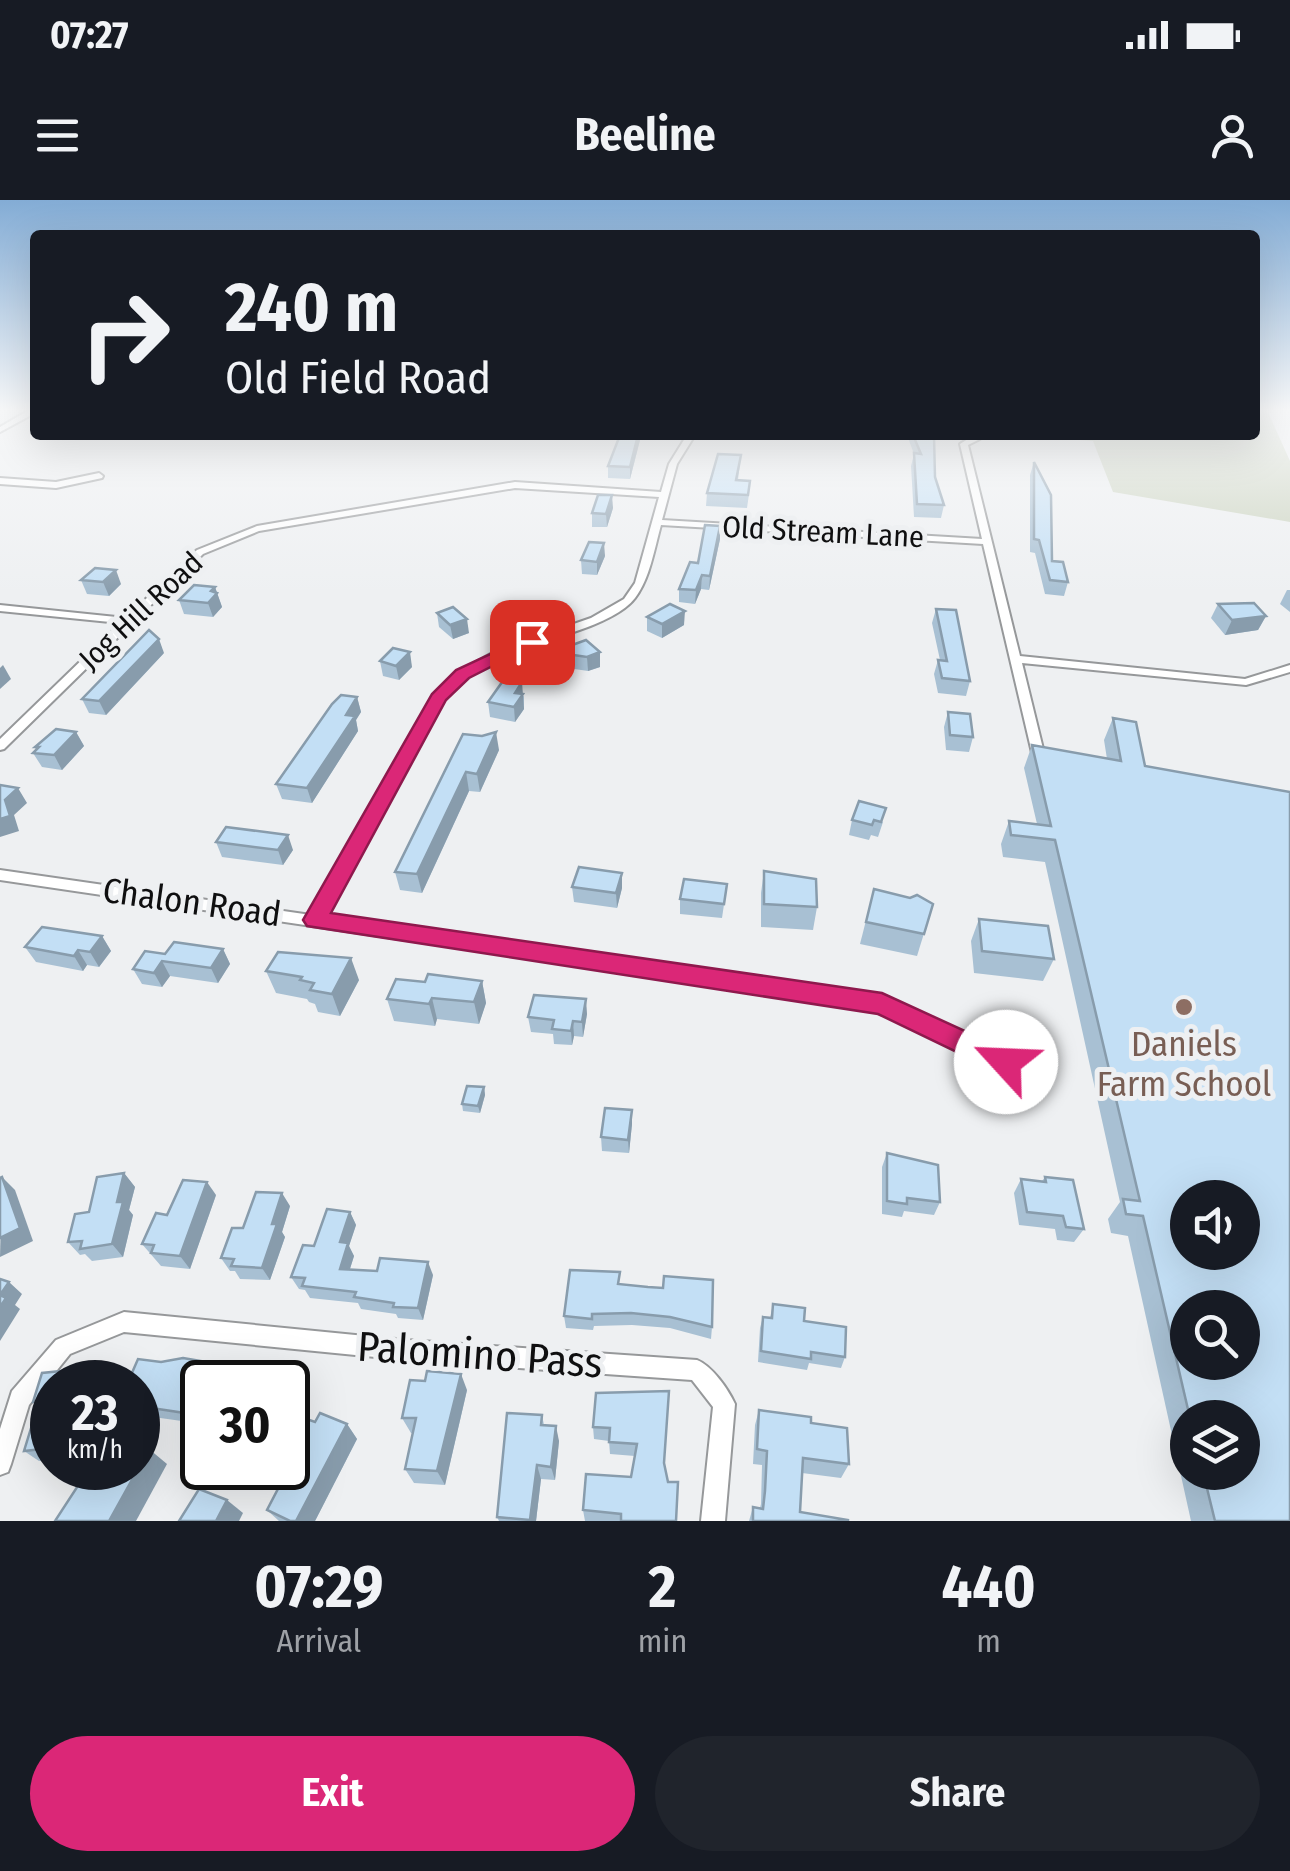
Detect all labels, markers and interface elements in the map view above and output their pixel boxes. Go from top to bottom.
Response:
text: 07:27 [50,12,129,58]
icon: menu [30,108,85,163]
text: Beeline [574,108,716,162]
icon: person [1205,108,1260,163]
text: 240 m [225,266,398,350]
icon: right [60,270,190,400]
text: Old Field Road [225,351,491,405]
street label: Old Stream Lane [721,509,925,555]
street label: Jog Hill Road [72,545,210,677]
pin [490,600,575,685]
icon: arrive [505,615,560,670]
street label: Chalon Road [100,869,284,935]
marker: Daniels Farm School [1173,996,1195,1018]
position arrow [954,1010,1058,1114]
place label: Daniels Farm School [1097,1023,1271,1105]
map controls [1170,1180,1260,1490]
button: sound [1170,1180,1260,1270]
button: search [1170,1290,1260,1380]
street label: Palomino Pass [356,1321,604,1388]
speed limit sign: 30 [180,1360,310,1490]
text: 23 [72,1383,118,1443]
button: layers [1170,1400,1260,1490]
text: km/h [67,1435,123,1465]
text: 07:29 [254,1551,384,1623]
text: 2 [649,1551,676,1623]
text: 440 [941,1551,1036,1623]
text: Arrival [276,1622,361,1660]
text: min [638,1622,687,1660]
text: m [976,1622,1001,1660]
button: Exit [30,1736,635,1851]
button: Share [655,1736,1260,1851]

